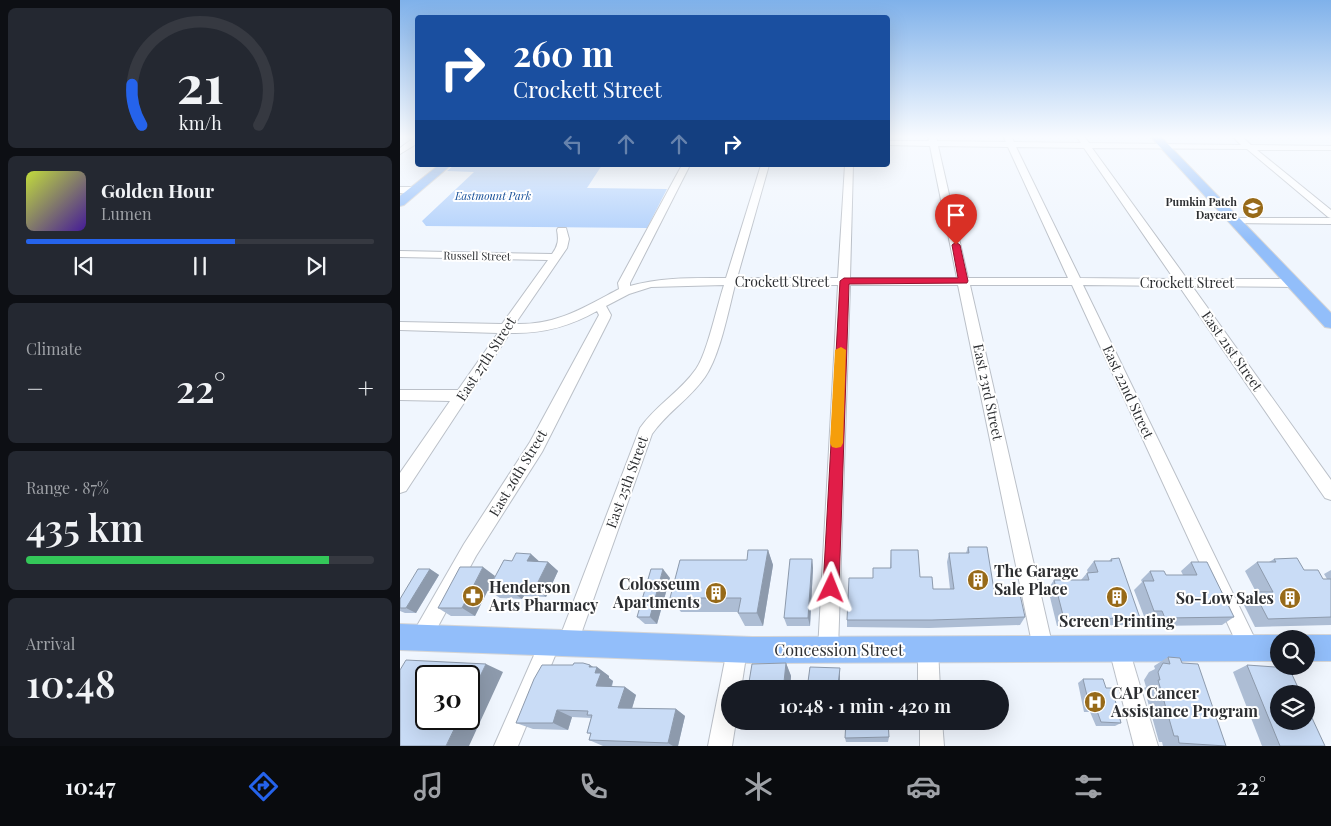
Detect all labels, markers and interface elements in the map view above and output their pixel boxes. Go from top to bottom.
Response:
text: 260 m [513,29,613,76]
icon: right [430,35,495,100]
text: 21 [176,48,224,117]
text: Crockett Street [513,74,662,104]
text: km/h [179,111,222,134]
icon: left [559,130,587,158]
icon: ahead [612,130,640,158]
icon: ahead [665,130,693,158]
icon: right [718,130,746,158]
text: Golden Hour [101,177,214,203]
park label: Eastmount Park [454,188,531,203]
pin [935,194,977,245]
place label: Pumkin Patch Daycare [1166,194,1237,222]
school or university icon: Pumkin Patch Daycare [1241,196,1265,220]
icon: arrive [942,201,970,229]
text: Lumen [101,203,152,224]
street label: Russell Street [443,247,511,264]
icon: previous [70,252,98,280]
icon: pause [186,252,214,280]
icon: next [302,252,330,280]
street label: Crockett Street [735,272,830,291]
street label: Crockett Street [1140,273,1235,292]
street label: East 21st Street [1198,307,1268,395]
street label: East 27th Street [451,312,520,404]
text: Climate [26,338,82,359]
street label: East 23rd Street [969,342,1008,443]
street label: East 22nd Street [1099,342,1159,442]
text: 22° [176,362,226,413]
text: − [26,369,44,406]
text: + [358,369,374,406]
street label: East 26th Street [484,425,552,520]
street label: East 25th Street [601,432,652,531]
text: Range · 87% [26,477,109,498]
text: 435 km [26,501,144,552]
place label: The Garage Sale Place [994,560,1079,599]
position arrow [804,561,856,613]
building icon: The Garage Sale Place [966,568,990,592]
place label: Colosseum Apartments [612,573,701,612]
place label: Henderson Arts Pharmacy [488,576,599,615]
building icon: Colosseum Apartments [704,581,728,605]
pharmacy icon: Henderson Arts Pharmacy [461,584,485,608]
building icon: Screen Printing [1105,585,1129,609]
building icon: So-Low Sales [1278,586,1302,610]
place label: So-Low Sales [1176,587,1274,608]
place label: Screen Printing [1059,610,1175,631]
map controls [1270,630,1315,730]
button: search [1270,630,1315,675]
text: Arrival [26,633,75,654]
street label: Concession Street [774,639,904,660]
text: 10:48 [26,657,115,708]
speed limit sign: 30 [415,665,480,730]
place label: CAP Cancer Assistance Program [1110,682,1259,721]
button: layers [1270,685,1315,730]
hospital icon: CAP Cancer Assistance Program [1083,690,1107,714]
text: 10:48 · 1 min · 420 m [779,692,951,718]
icon: directions [246,769,281,804]
icon: music [411,769,446,804]
icon: phone [576,769,611,804]
icon: climate [741,769,776,804]
icon: car [906,769,941,804]
icon: filters [1071,769,1106,804]
text: 10:47 [65,771,115,801]
text: 22° [1237,771,1266,801]

